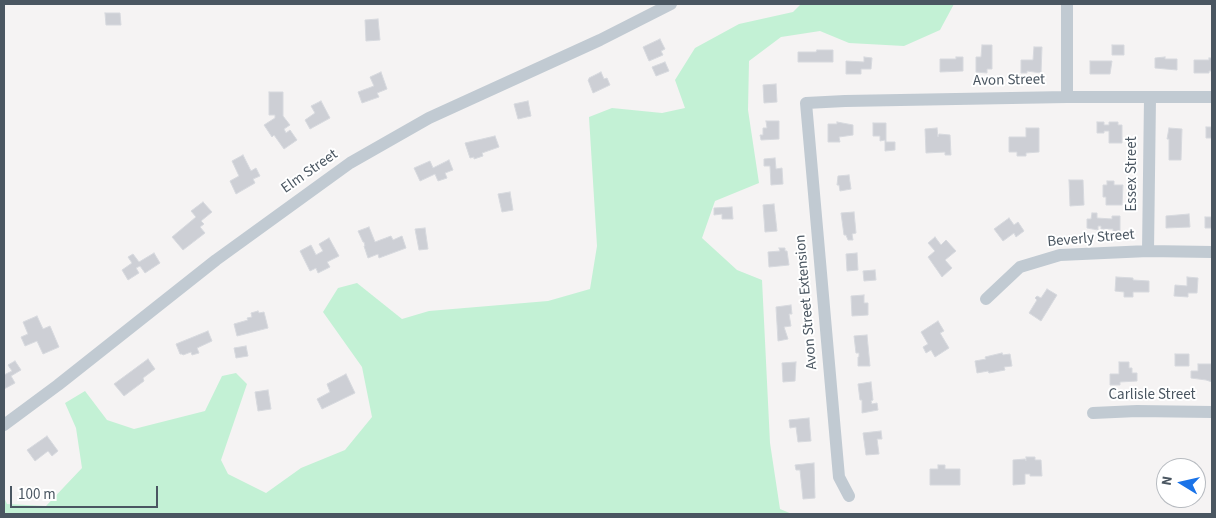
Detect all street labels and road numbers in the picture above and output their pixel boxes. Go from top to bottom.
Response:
street label: Avon Street [973,71,1045,91]
street label: Essex Street [1124,136,1142,212]
street label: Elm Street [278,146,342,198]
street label: Beverly Street [1047,226,1135,252]
street label: Avon Street Extension [792,234,822,370]
street label: Carlisle Street [1109,387,1195,405]

